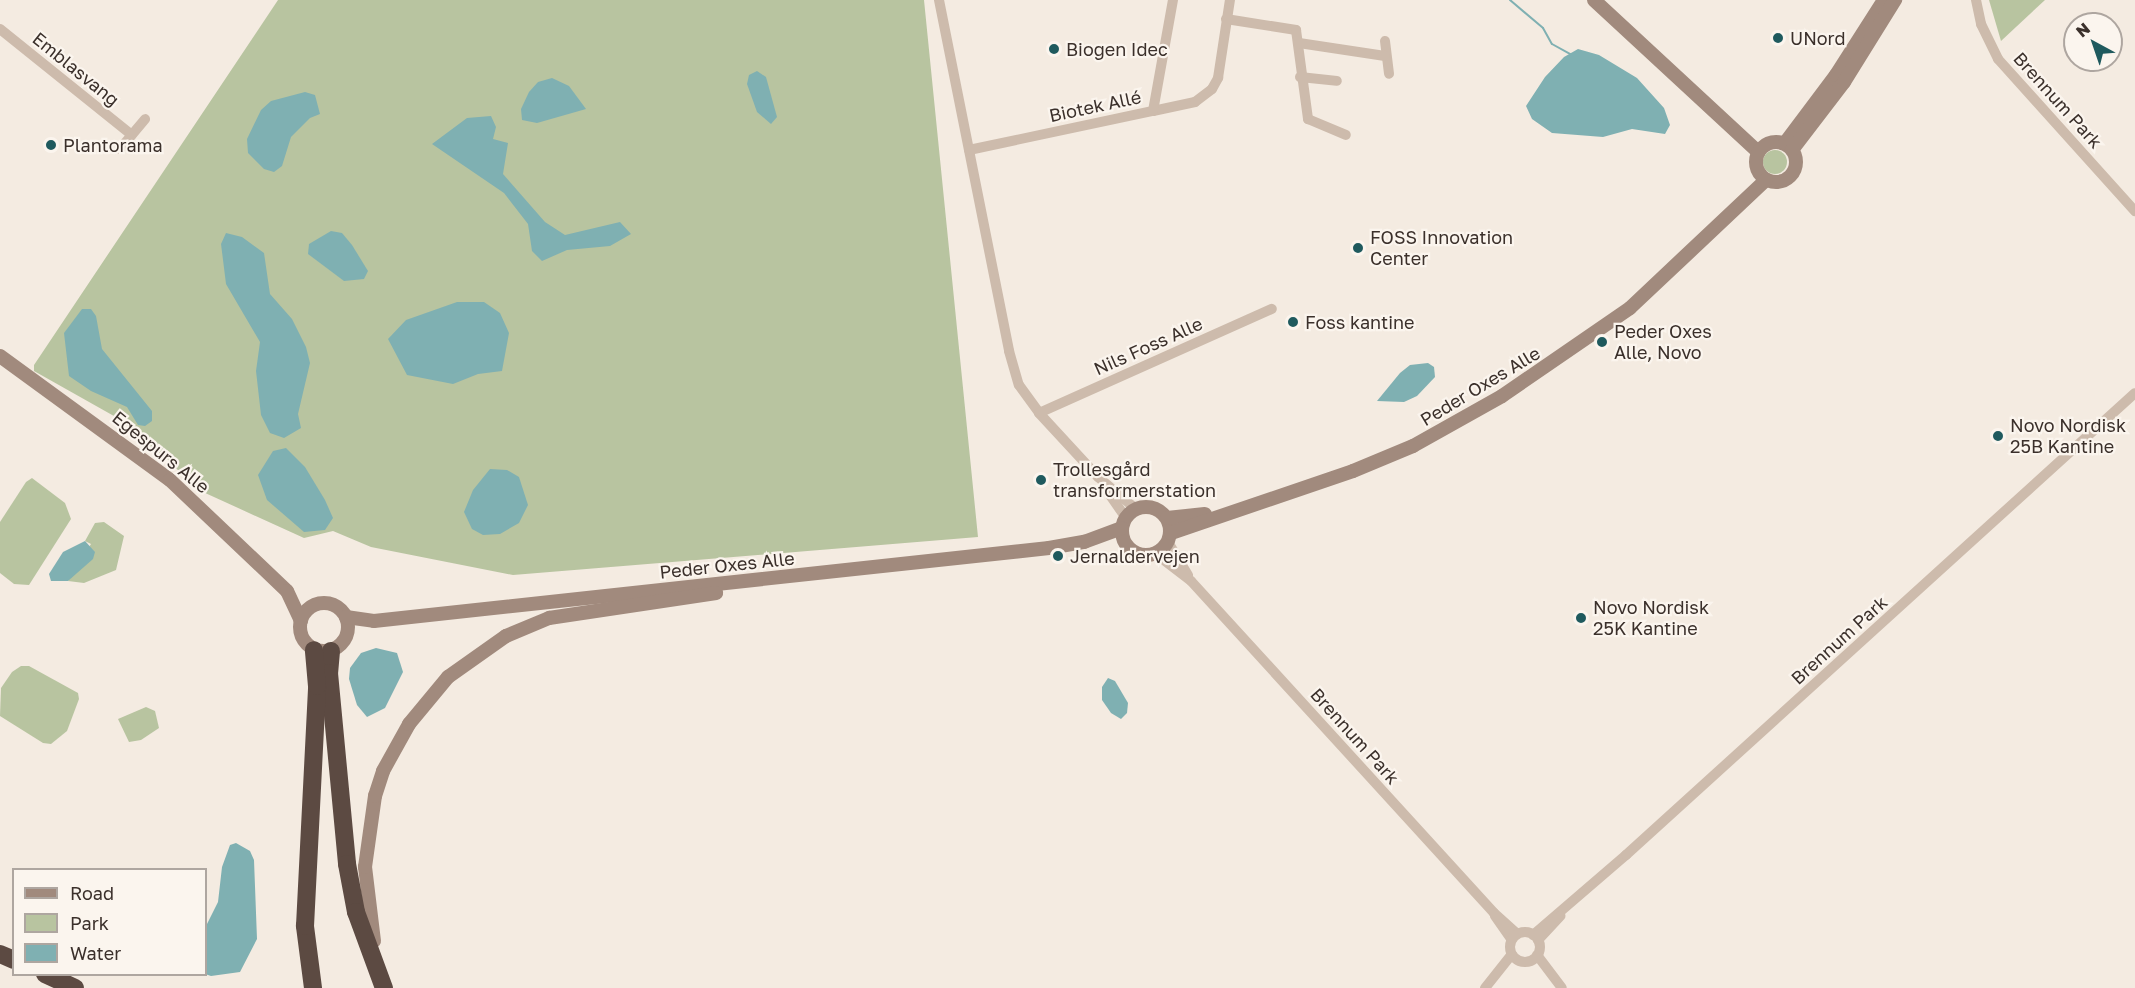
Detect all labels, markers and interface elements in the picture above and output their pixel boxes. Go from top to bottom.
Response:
north arrow [2063,12,2123,72]
text: N [2072,18,2094,41]
street label: Emblasvang [28,27,124,111]
place label: UNord [1790,27,1846,49]
marker: UNord [1771,31,1785,45]
place label: Biogen Idec [1066,38,1168,60]
marker: Biogen Idec [1047,42,1061,56]
street label: Brennum Park [2009,48,2107,152]
street label: Biotek Allé [1047,86,1143,126]
place label: Plantorama [63,134,163,156]
marker: Plantorama [44,138,58,152]
place label: FOSS Innovation Center [1370,227,1513,270]
marker: FOSS Innovation Center [1351,241,1365,255]
place label: Foss kantine [1305,311,1414,333]
street label: Nils Foss Alle [1090,312,1206,380]
marker: Foss kantine [1286,315,1300,329]
place label: Peder Oxes Alle, Novo [1614,321,1712,364]
marker: Peder Oxes Alle, Novo [1595,335,1609,349]
street label: Peder Oxes Alle [1416,342,1544,430]
street label: Egespurs Alle [108,406,214,498]
place label: Novo Nordisk 25B Kantine [2010,415,2126,458]
marker: Novo Nordisk 25B Kantine [1991,429,2005,443]
place label: Trollesgård transformerstation [1053,459,1216,502]
marker: Trollesgård transformerstation [1034,473,1048,487]
place label: Jernaldervejen [1070,545,1200,567]
street label: Peder Oxes Alle [658,547,796,583]
marker: Jernaldervejen [1051,549,1065,563]
street label: Brennum Park [1787,591,1891,689]
place label: Novo Nordisk 25K Kantine [1593,597,1709,640]
marker: Novo Nordisk 25K Kantine [1574,611,1588,625]
street label: Brennum Park [1306,684,1404,788]
legend [12,868,207,976]
text: Road [70,882,114,904]
text: Park [70,912,109,934]
text: Water [70,942,121,964]

